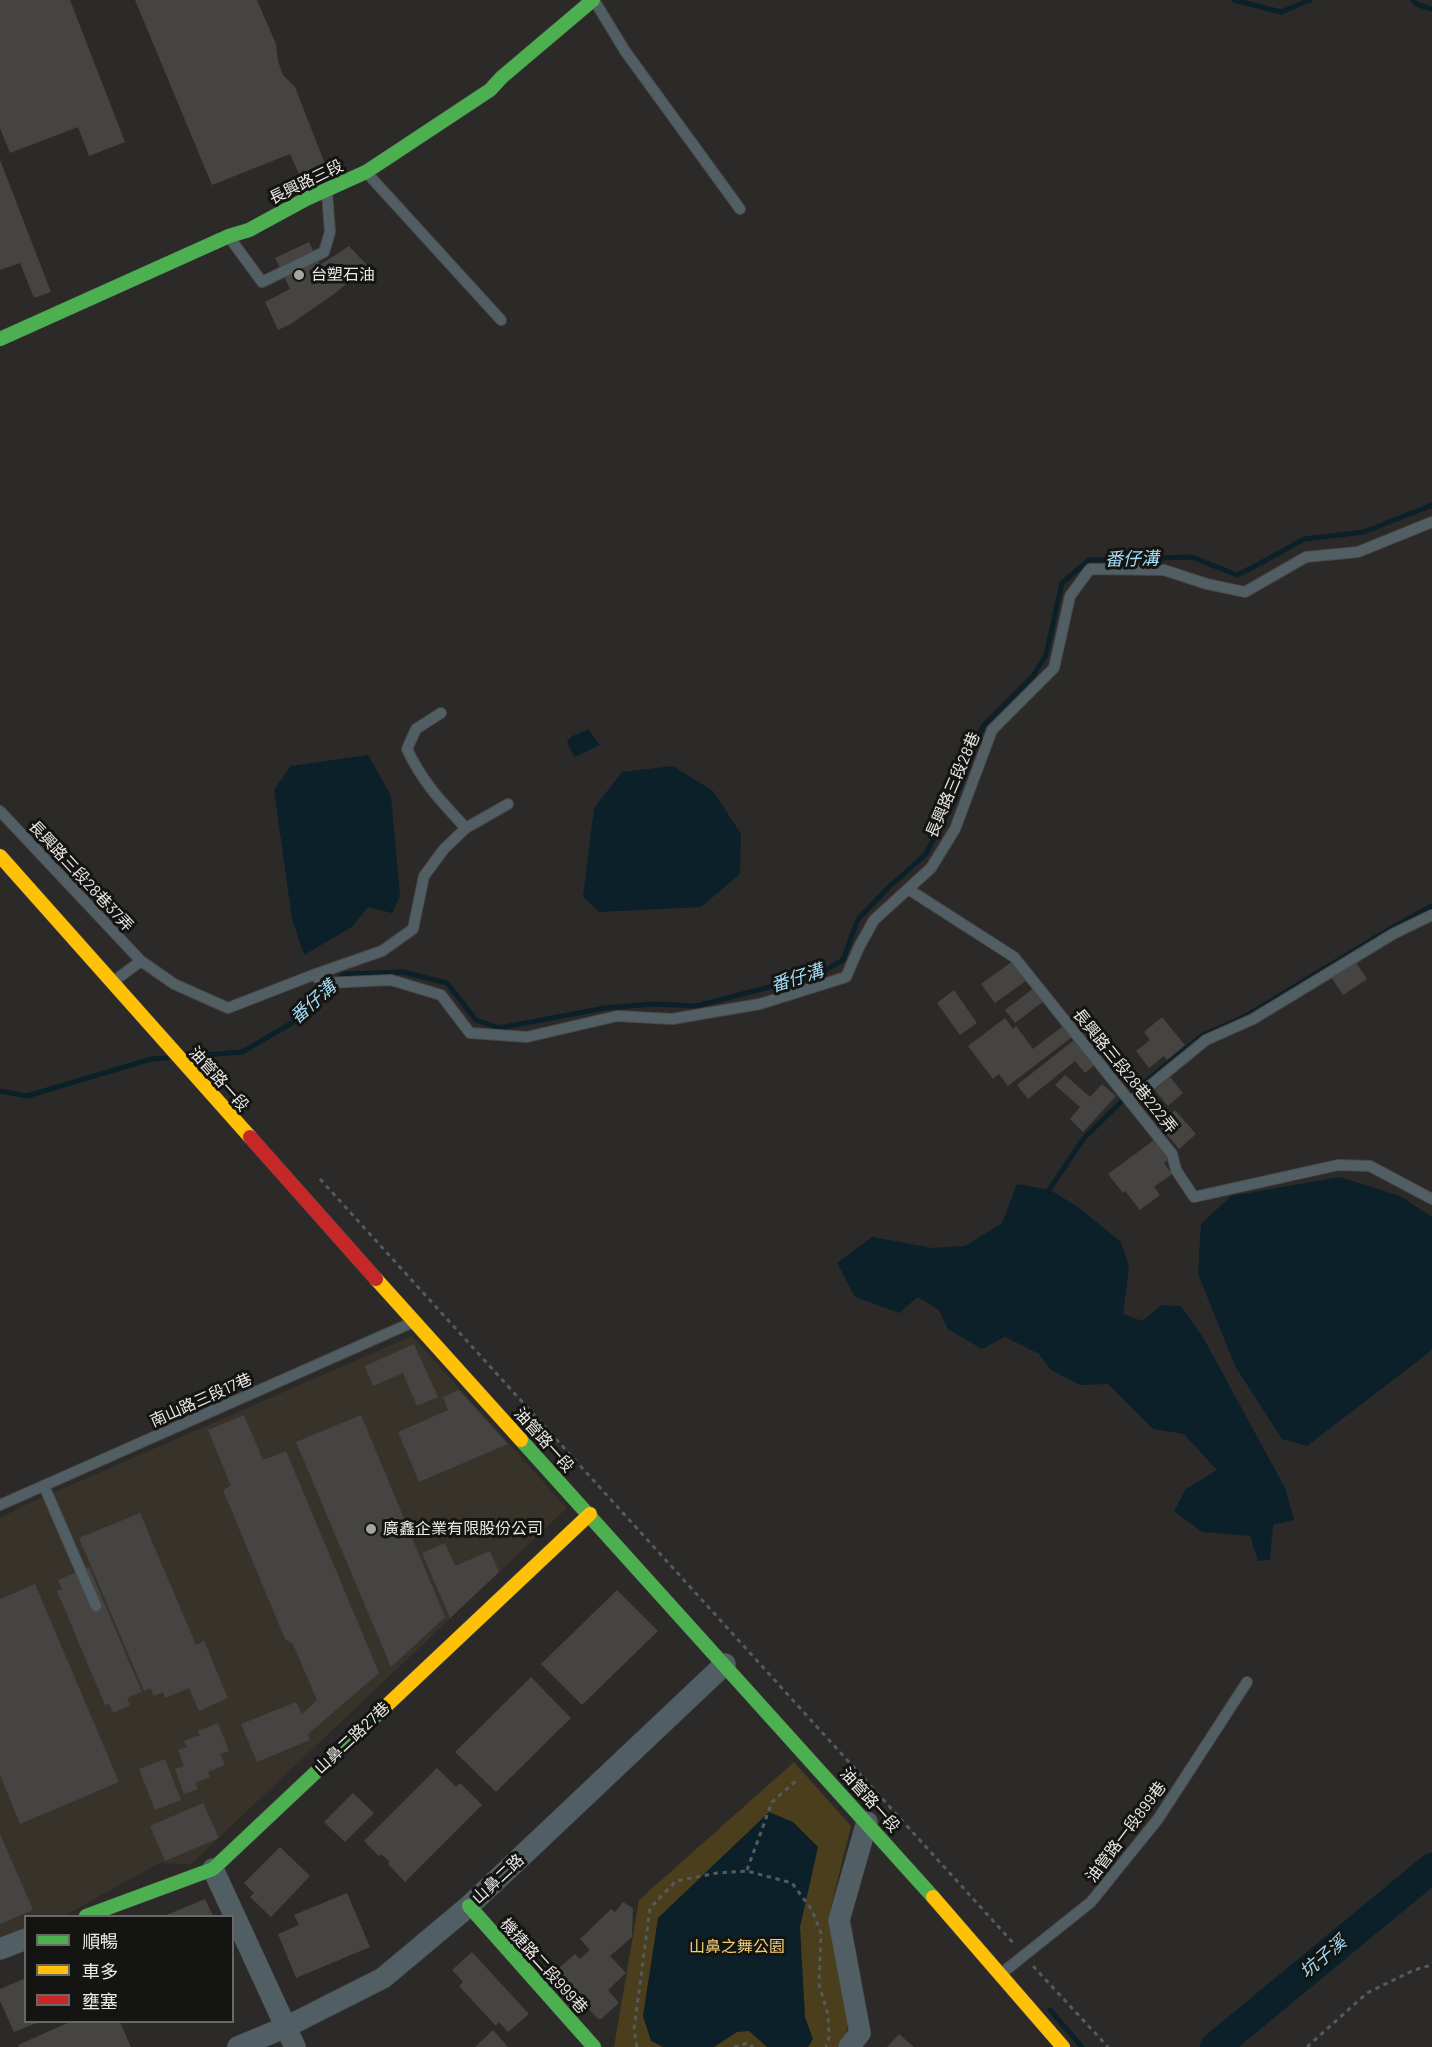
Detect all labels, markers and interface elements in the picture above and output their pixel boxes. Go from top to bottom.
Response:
street label: 長興路三段 [266,156,346,208]
place label: 台塑石油 [311,265,375,285]
marker: 台塑石油 [292,268,306,282]
water label: 番仔溝 [1105,548,1159,570]
street label: 長興路三段28巷 [922,729,984,841]
street label: 長興路三段28巷37弄 [25,817,137,935]
water label: 番仔溝 [768,959,826,997]
water label: 番仔溝 [286,976,340,1028]
street label: 長興路三段28巷222弄 [1069,1005,1181,1137]
street label: 油管路一段 [185,1043,253,1115]
street label: 南山路三段17巷 [147,1369,255,1431]
street label: 油管路一段 [510,1404,578,1476]
place label: 廣鑫企業有限股份公司 [383,1519,543,1539]
marker: 廣鑫企業有限股份公司 [364,1522,378,1536]
street label: 山鼻二路27巷 [310,1698,394,1778]
street label: 油管路一段 [836,1764,904,1836]
street label: 油管路一段899巷 [1082,1778,1170,1886]
street label: 山鼻二路 [468,1850,528,1908]
legend [24,1915,234,2023]
street label: 機捷路二段999巷 [496,1915,592,2017]
text: 順暢 [82,1930,118,1952]
water label: 坑子溪 [1295,1931,1351,1983]
park label: 山鼻之舞公園 [689,1937,785,1957]
text: 車多 [82,1960,118,1982]
text: 壅塞 [82,1990,118,2012]

